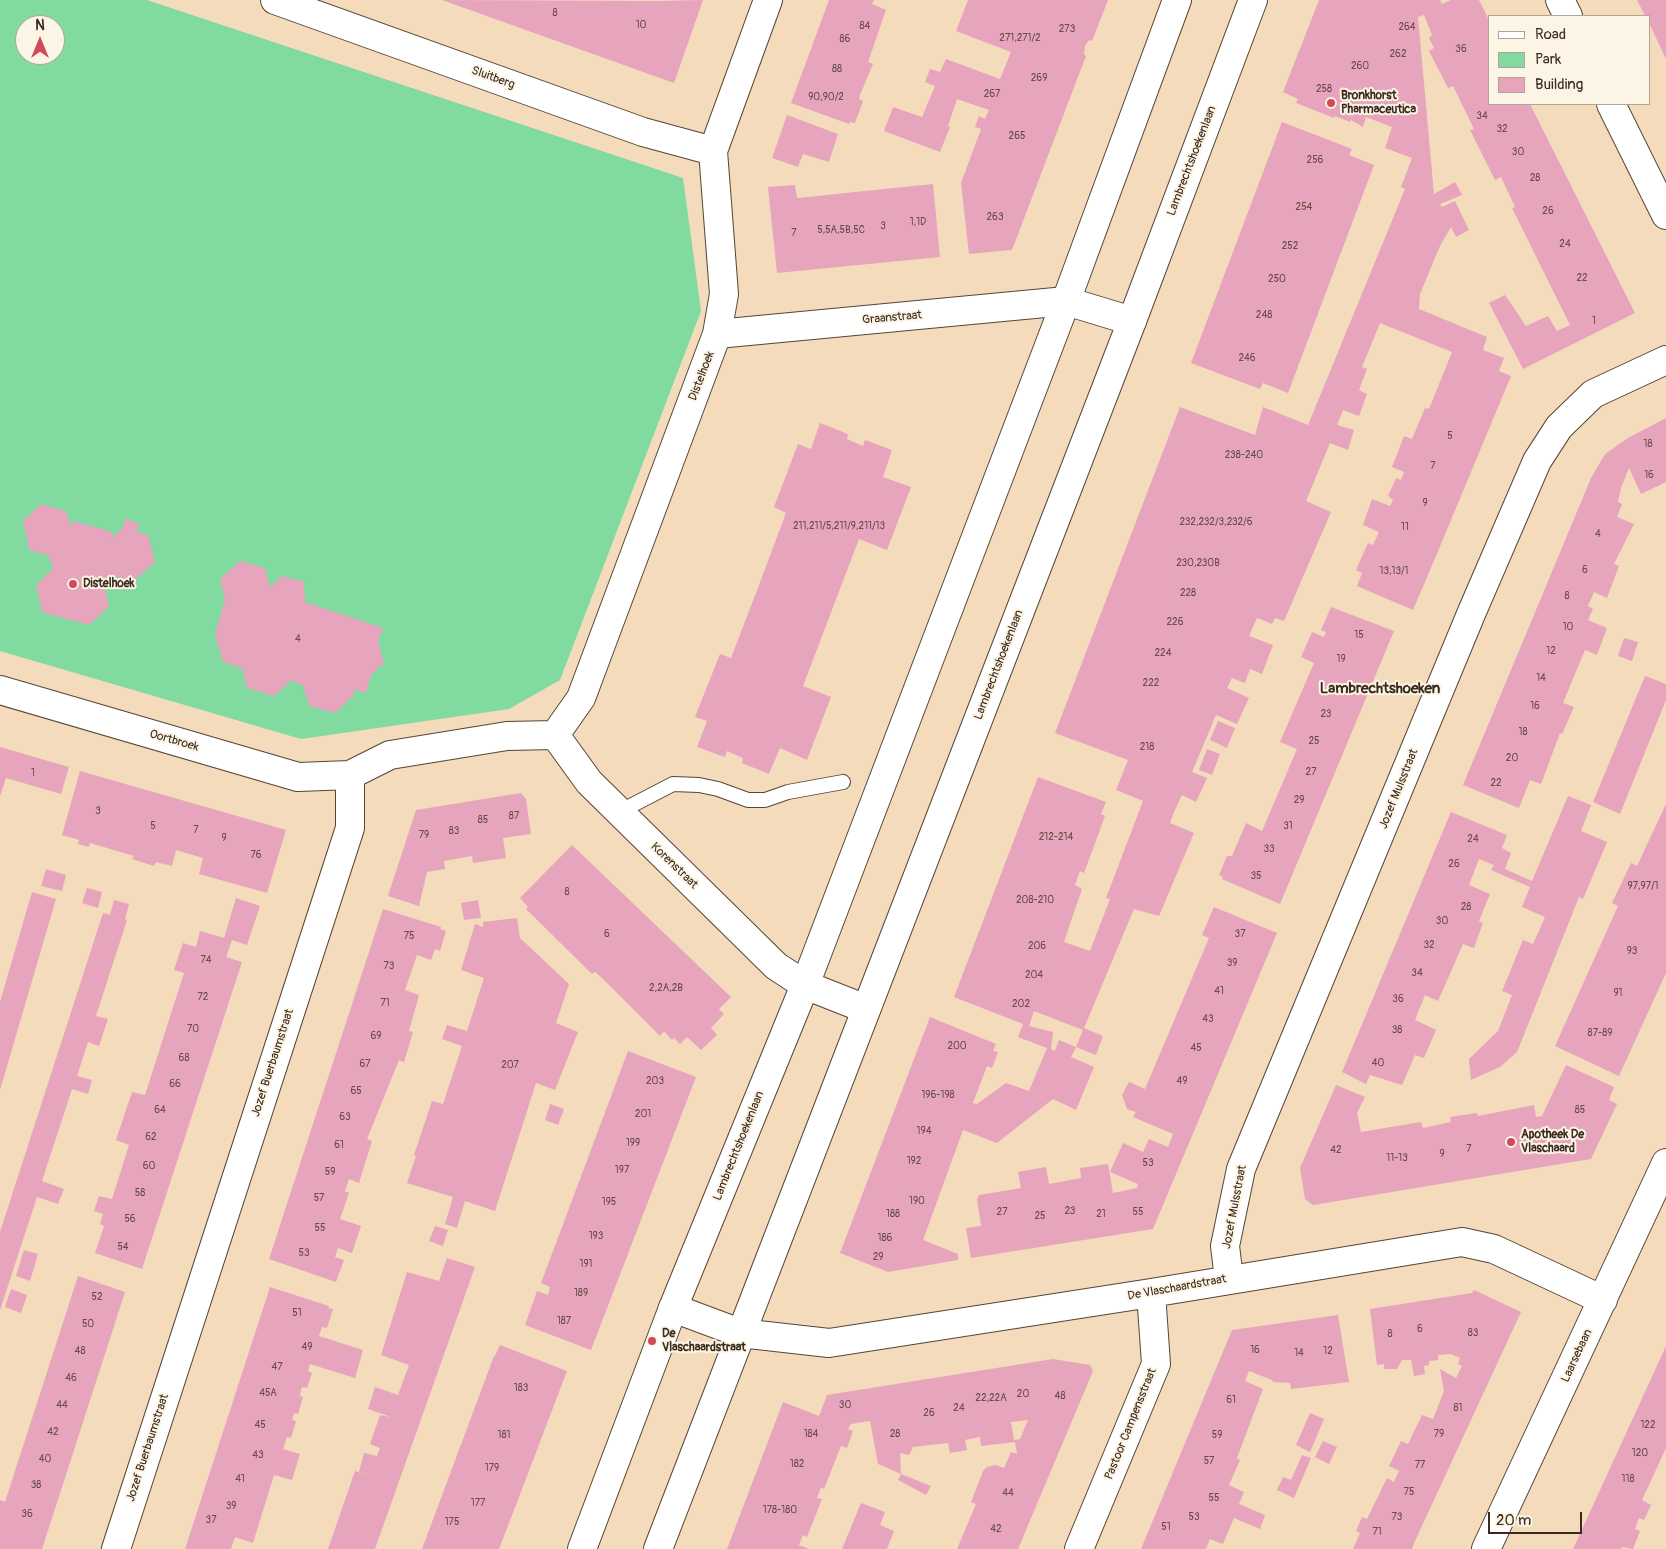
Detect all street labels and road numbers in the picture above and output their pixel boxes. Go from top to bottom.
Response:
street label: Sluitberg [469,64,517,92]
street label: Lambrechtshoekenlaan [1164,104,1220,218]
street label: Graanstraat [862,308,922,328]
street label: Distelhoek [686,349,718,403]
street label: Lambrechtshoekenlaan [971,608,1027,722]
street label: Oortbroek [148,727,200,755]
street label: Jozef Mulsstraat [1376,747,1422,831]
street label: Korenstraat [647,840,701,892]
street label: Jozef Buerbaumstraat [249,1007,297,1119]
street label: Lambrechtshoekenlaan [710,1089,768,1203]
street label: Jozef Mulsstraat [1220,1164,1250,1250]
street label: De Vlaschaardstraat [1127,1272,1227,1304]
street label: Laarsebaan [1558,1327,1596,1385]
street label: Pastoor Campensstraat [1102,1366,1160,1482]
street label: Jozef Buerbaumstraat [124,1392,172,1504]

